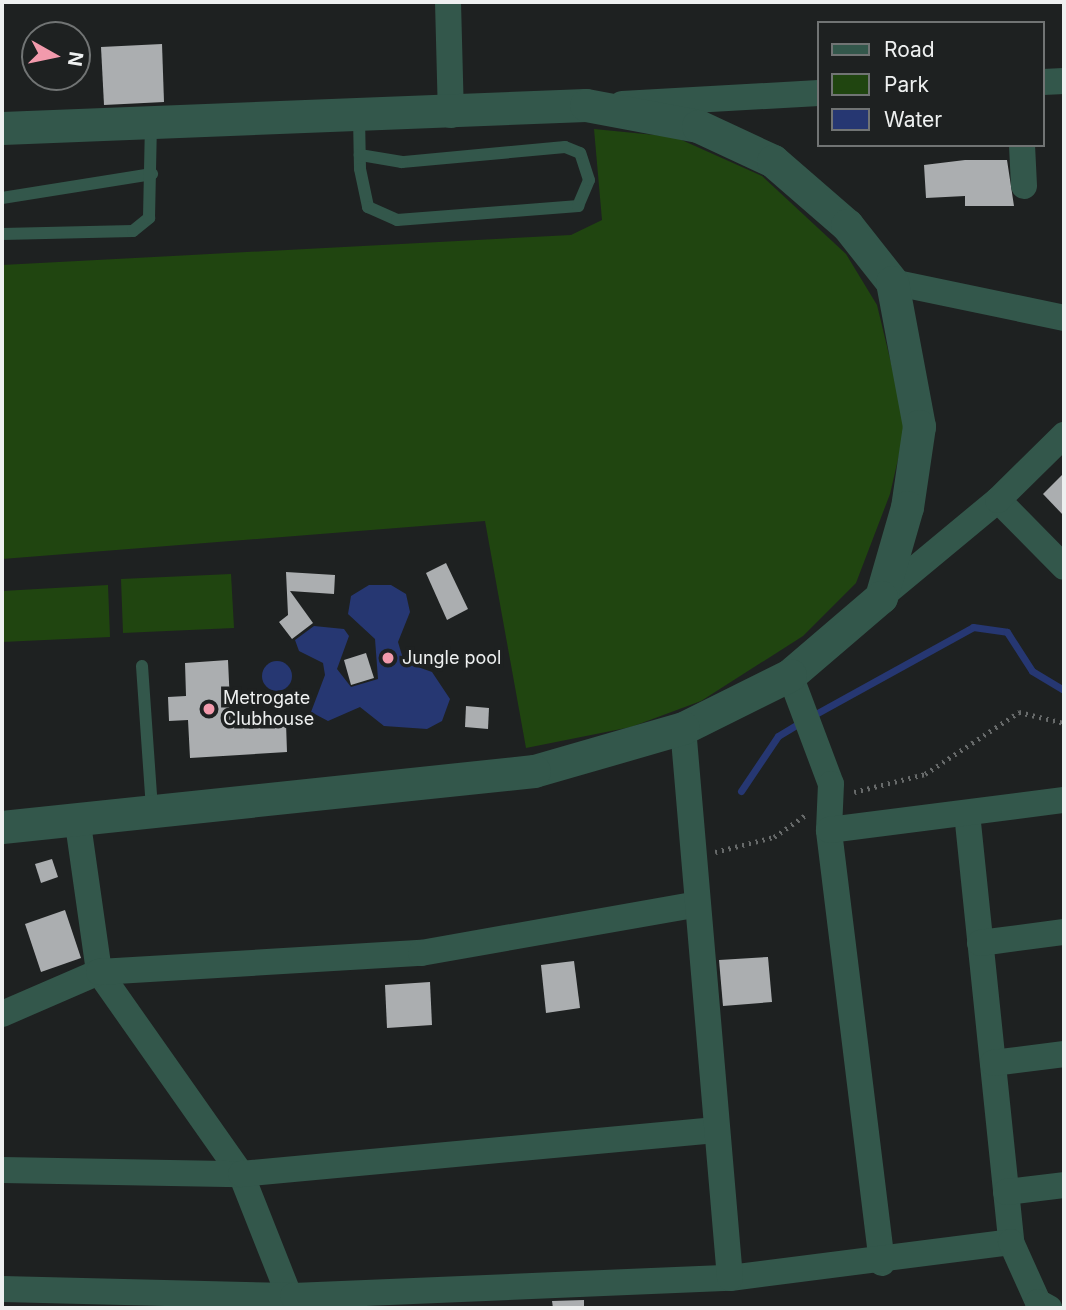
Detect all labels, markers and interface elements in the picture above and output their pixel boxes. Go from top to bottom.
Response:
north arrow [21,21,91,91]
legend [818,21,1045,147]
text: Road [884,37,935,62]
text: N [63,50,88,68]
text: Park [884,72,929,97]
text: Water [884,107,942,132]
place label: Jungle pool [402,647,501,669]
marker: Jungle pool [380,650,396,666]
place label: Metrogate Clubhouse [223,688,314,730]
marker: Metrogate Clubhouse [201,701,217,717]

